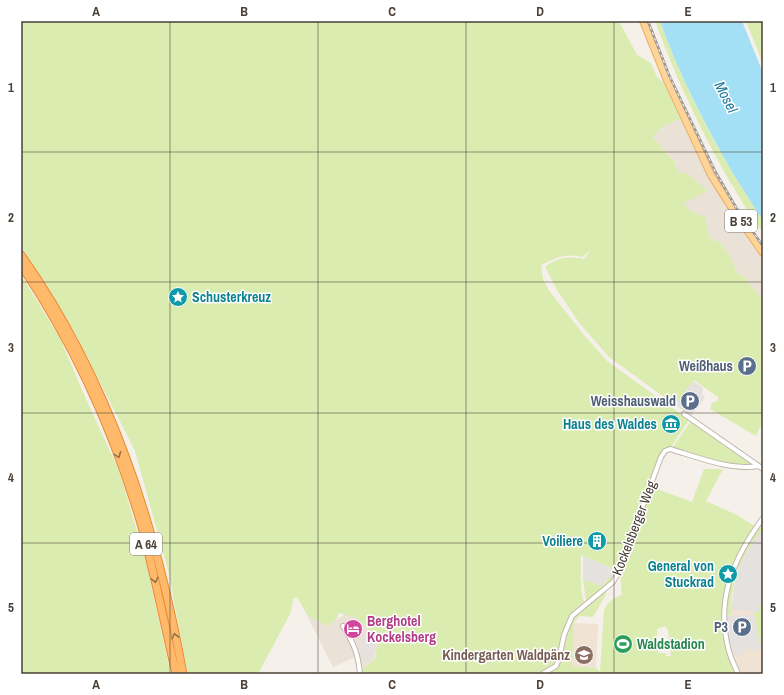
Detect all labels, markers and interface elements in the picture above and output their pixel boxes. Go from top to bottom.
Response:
text: A [92,3,100,20]
text: B [240,3,248,20]
text: C [388,3,396,20]
text: D [536,3,544,20]
text: E [684,3,692,20]
water label: Mosel [710,77,743,116]
text: 1 [8,79,14,96]
text: 1 [770,79,776,96]
text: 2 [8,209,14,226]
text: 2 [770,209,776,226]
road number: B 53 [725,210,757,232]
place icon: Schusterkreuz [167,286,189,308]
place label: Schusterkreuz [192,288,271,306]
text: 3 [8,339,14,356]
text: 3 [770,339,776,356]
parking icon: Weißhaus [736,355,758,377]
place label: Weißhaus [679,357,733,375]
parking icon: Weisshauswald [679,390,701,412]
place label: Weisshauswald [591,392,676,410]
museum icon: Haus des Waldes [660,413,682,435]
place label: Haus des Waldes [563,415,657,433]
one-way arrow [114,452,122,459]
text: 4 [8,469,14,486]
text: 4 [770,469,776,486]
street label: Kockelsberger Weg [608,478,661,578]
building icon: Voiliere [586,530,608,552]
place label: Voiliere [542,532,583,550]
road number: A 64 [130,533,162,555]
place label: General von Stuckrad [648,557,714,591]
place icon: General von Stuckrad [717,563,739,585]
one-way arrow [150,577,158,583]
text: 5 [8,599,14,616]
text: 5 [770,599,776,616]
place label: Berghotel Kockelsberg [367,612,436,646]
parking icon: P3 [731,616,753,638]
hotel icon: Berghotel Kockelsberg [342,618,364,640]
place label: P3 [714,618,728,636]
one-way arrow [172,633,180,639]
sports icon: Waldstadion [612,633,634,655]
place label: Waldstadion [637,635,705,653]
school or university icon: Kindergarten Waldpänz [573,644,595,666]
place label: Kindergarten Waldpänz [442,646,570,664]
text: A [92,676,100,693]
text: B [240,676,248,693]
text: C [388,676,396,693]
text: D [536,676,544,693]
text: E [684,676,692,693]

